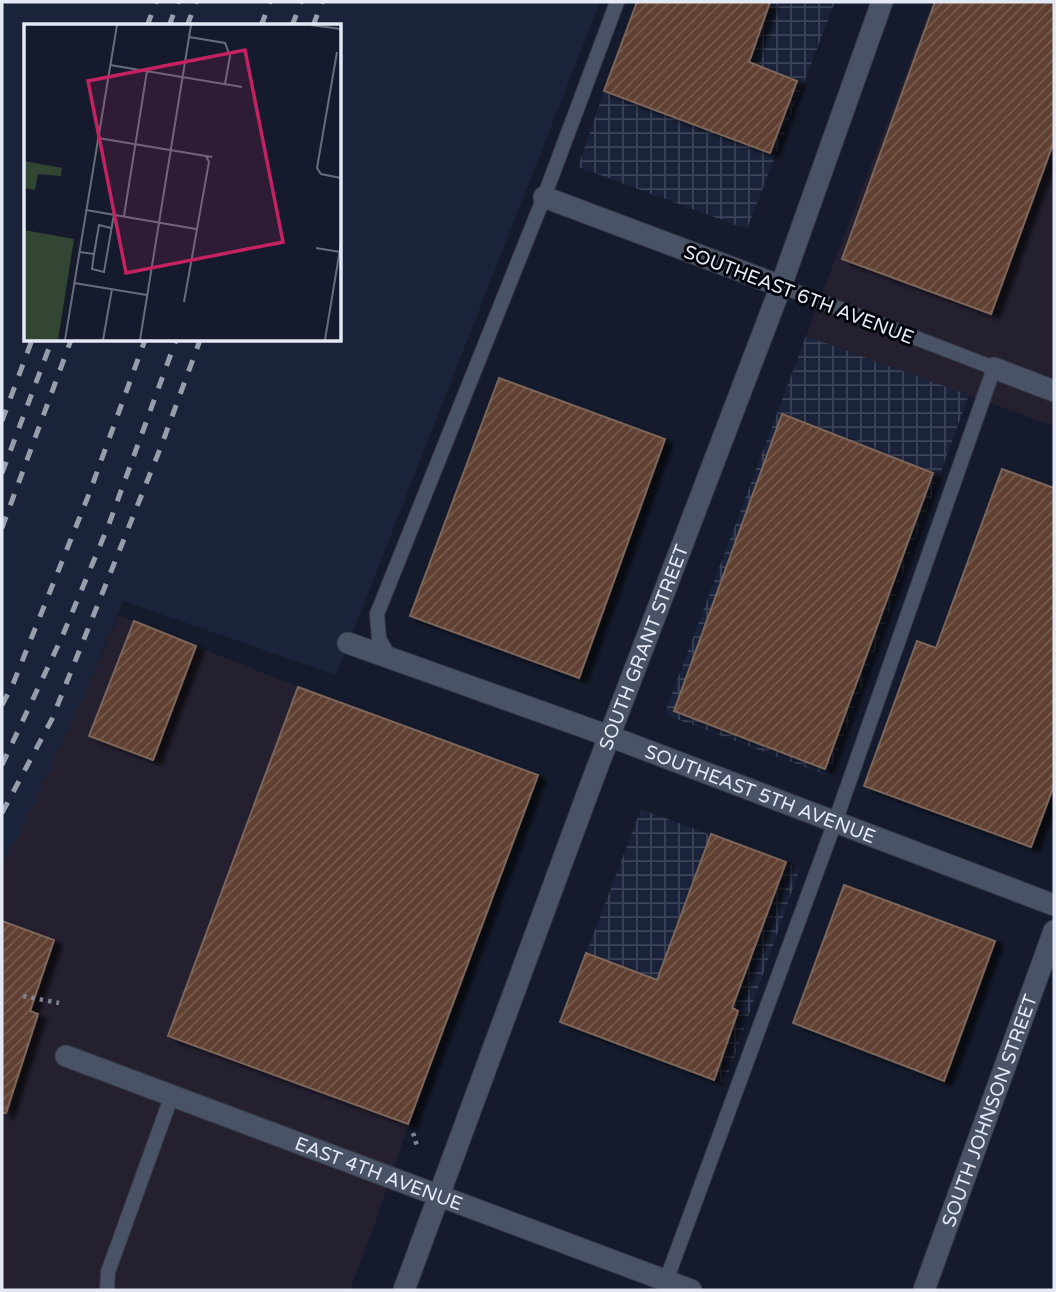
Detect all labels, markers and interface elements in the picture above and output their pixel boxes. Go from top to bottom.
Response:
inset map [24,24,341,341]
street label: SOUTHEAST 6TH AVENUE [681,241,917,349]
street label: SOUTH GRANT STREET [595,541,694,753]
street label: SOUTHEAST 5TH AVENUE [642,741,878,848]
street label: SOUTH JOHNSON STREET [938,991,1042,1230]
street label: EAST 4TH AVENUE [292,1133,465,1215]

